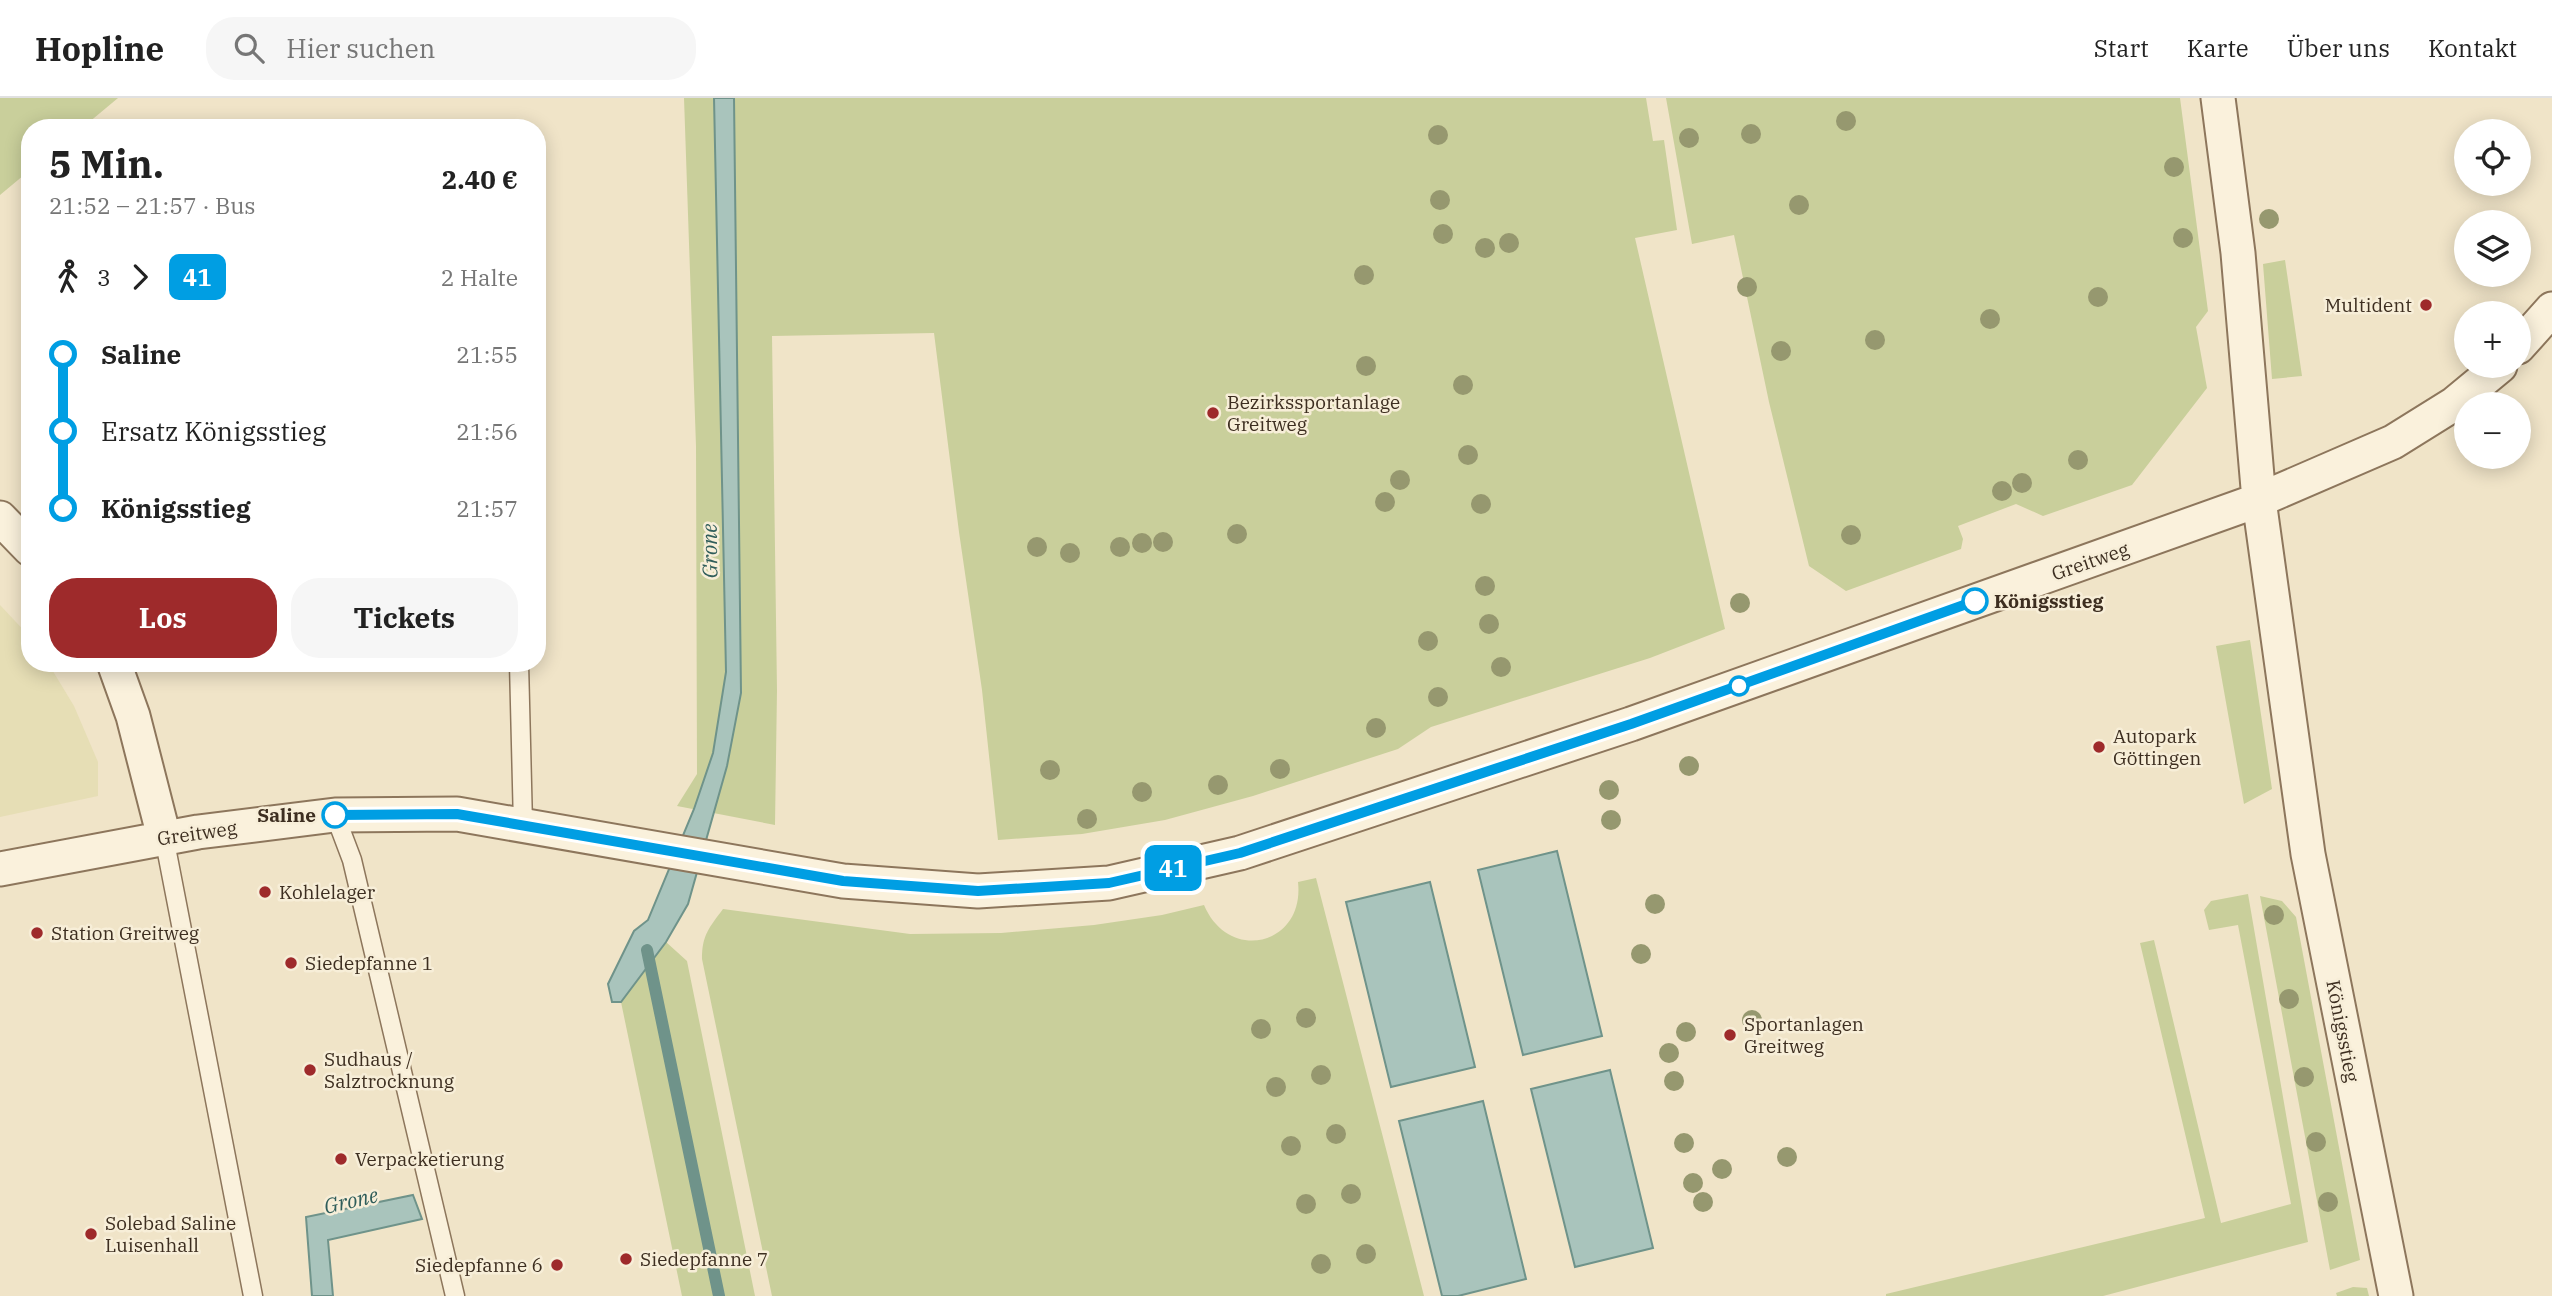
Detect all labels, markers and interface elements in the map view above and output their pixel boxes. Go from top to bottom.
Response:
search box [206,17,696,80]
text: Hopline [35,27,164,70]
icon: search [230,29,268,67]
text: Hier suchen [286,31,435,65]
text: Start [2094,32,2149,64]
text: Karte [2187,32,2249,64]
text: Über uns [2287,32,2390,64]
text: Kontakt [2428,32,2517,64]
map controls [2454,119,2531,469]
button: locate [2454,119,2531,196]
text: 5 Min. [49,139,164,188]
text: 2.40 € [442,162,518,196]
text: 21:52 – 21:57 · Bus [49,190,256,220]
button: layers [2454,210,2531,287]
icon: walk [49,258,87,296]
icon: forward [121,258,159,296]
text: 41 [183,261,212,293]
text: 3 [97,262,111,292]
text: 2 Halte [441,262,518,292]
place label: Multident [2325,293,2412,317]
marker: Multident [2418,297,2434,313]
button: + [2454,301,2531,378]
text: Saline [101,337,181,371]
text: 21:55 [456,339,518,369]
place label: Bezirkssportanlage Greitweg [1227,390,1400,436]
button: − [2454,392,2531,469]
marker: Bezirkssportanlage Greitweg [1205,405,1221,421]
text: Ersatz Königsstieg [101,414,326,448]
text: 21:56 [456,416,518,446]
text: Königsstieg [101,491,251,525]
text: 21:57 [456,493,518,523]
water label: Grone [695,523,723,579]
street label: Greitweg [2048,536,2132,585]
button: Los [49,578,277,658]
button: Tickets [291,578,518,658]
marker: Königsstieg [1962,588,1988,614]
place label: Königsstieg [1994,589,2103,613]
unlabelled marker [1729,676,1749,696]
place label: Autopark Göttingen [2113,724,2201,770]
marker: Autopark Göttingen [2091,739,2107,755]
marker: Saline [322,802,348,828]
place label: Saline [257,803,316,827]
street label: Greitweg [156,815,239,850]
line badge: 41 [1142,845,1204,891]
text: 41 [1159,852,1187,884]
place label: Kohlelager [279,880,376,904]
marker: Kohlelager [257,884,273,900]
place label: Station Greitweg [51,921,200,945]
marker: Station Greitweg [29,925,45,941]
place label: Siedepfanne 1 [305,951,433,975]
marker: Siedepfanne 1 [283,955,299,971]
street label: Königsstieg [2321,978,2365,1085]
place label: Sportanlagen Greitweg [1744,1012,1864,1058]
marker: Sportanlagen Greitweg [1722,1027,1738,1043]
place label: Sudhaus / Salztrocknung [324,1047,455,1093]
marker: Sudhaus / Salztrocknung [302,1062,318,1078]
place label: Verpacketierung [355,1147,505,1171]
marker: Verpacketierung [333,1151,349,1167]
water label: Grone [321,1180,381,1220]
place label: Solebad Saline Luisenhall [105,1211,236,1257]
marker: Solebad Saline Luisenhall [83,1226,99,1242]
place label: Siedepfanne 7 [640,1247,768,1271]
marker: Siedepfanne 7 [618,1251,634,1267]
place label: Siedepfanne 6 [415,1253,543,1277]
marker: Siedepfanne 6 [549,1257,565,1273]

